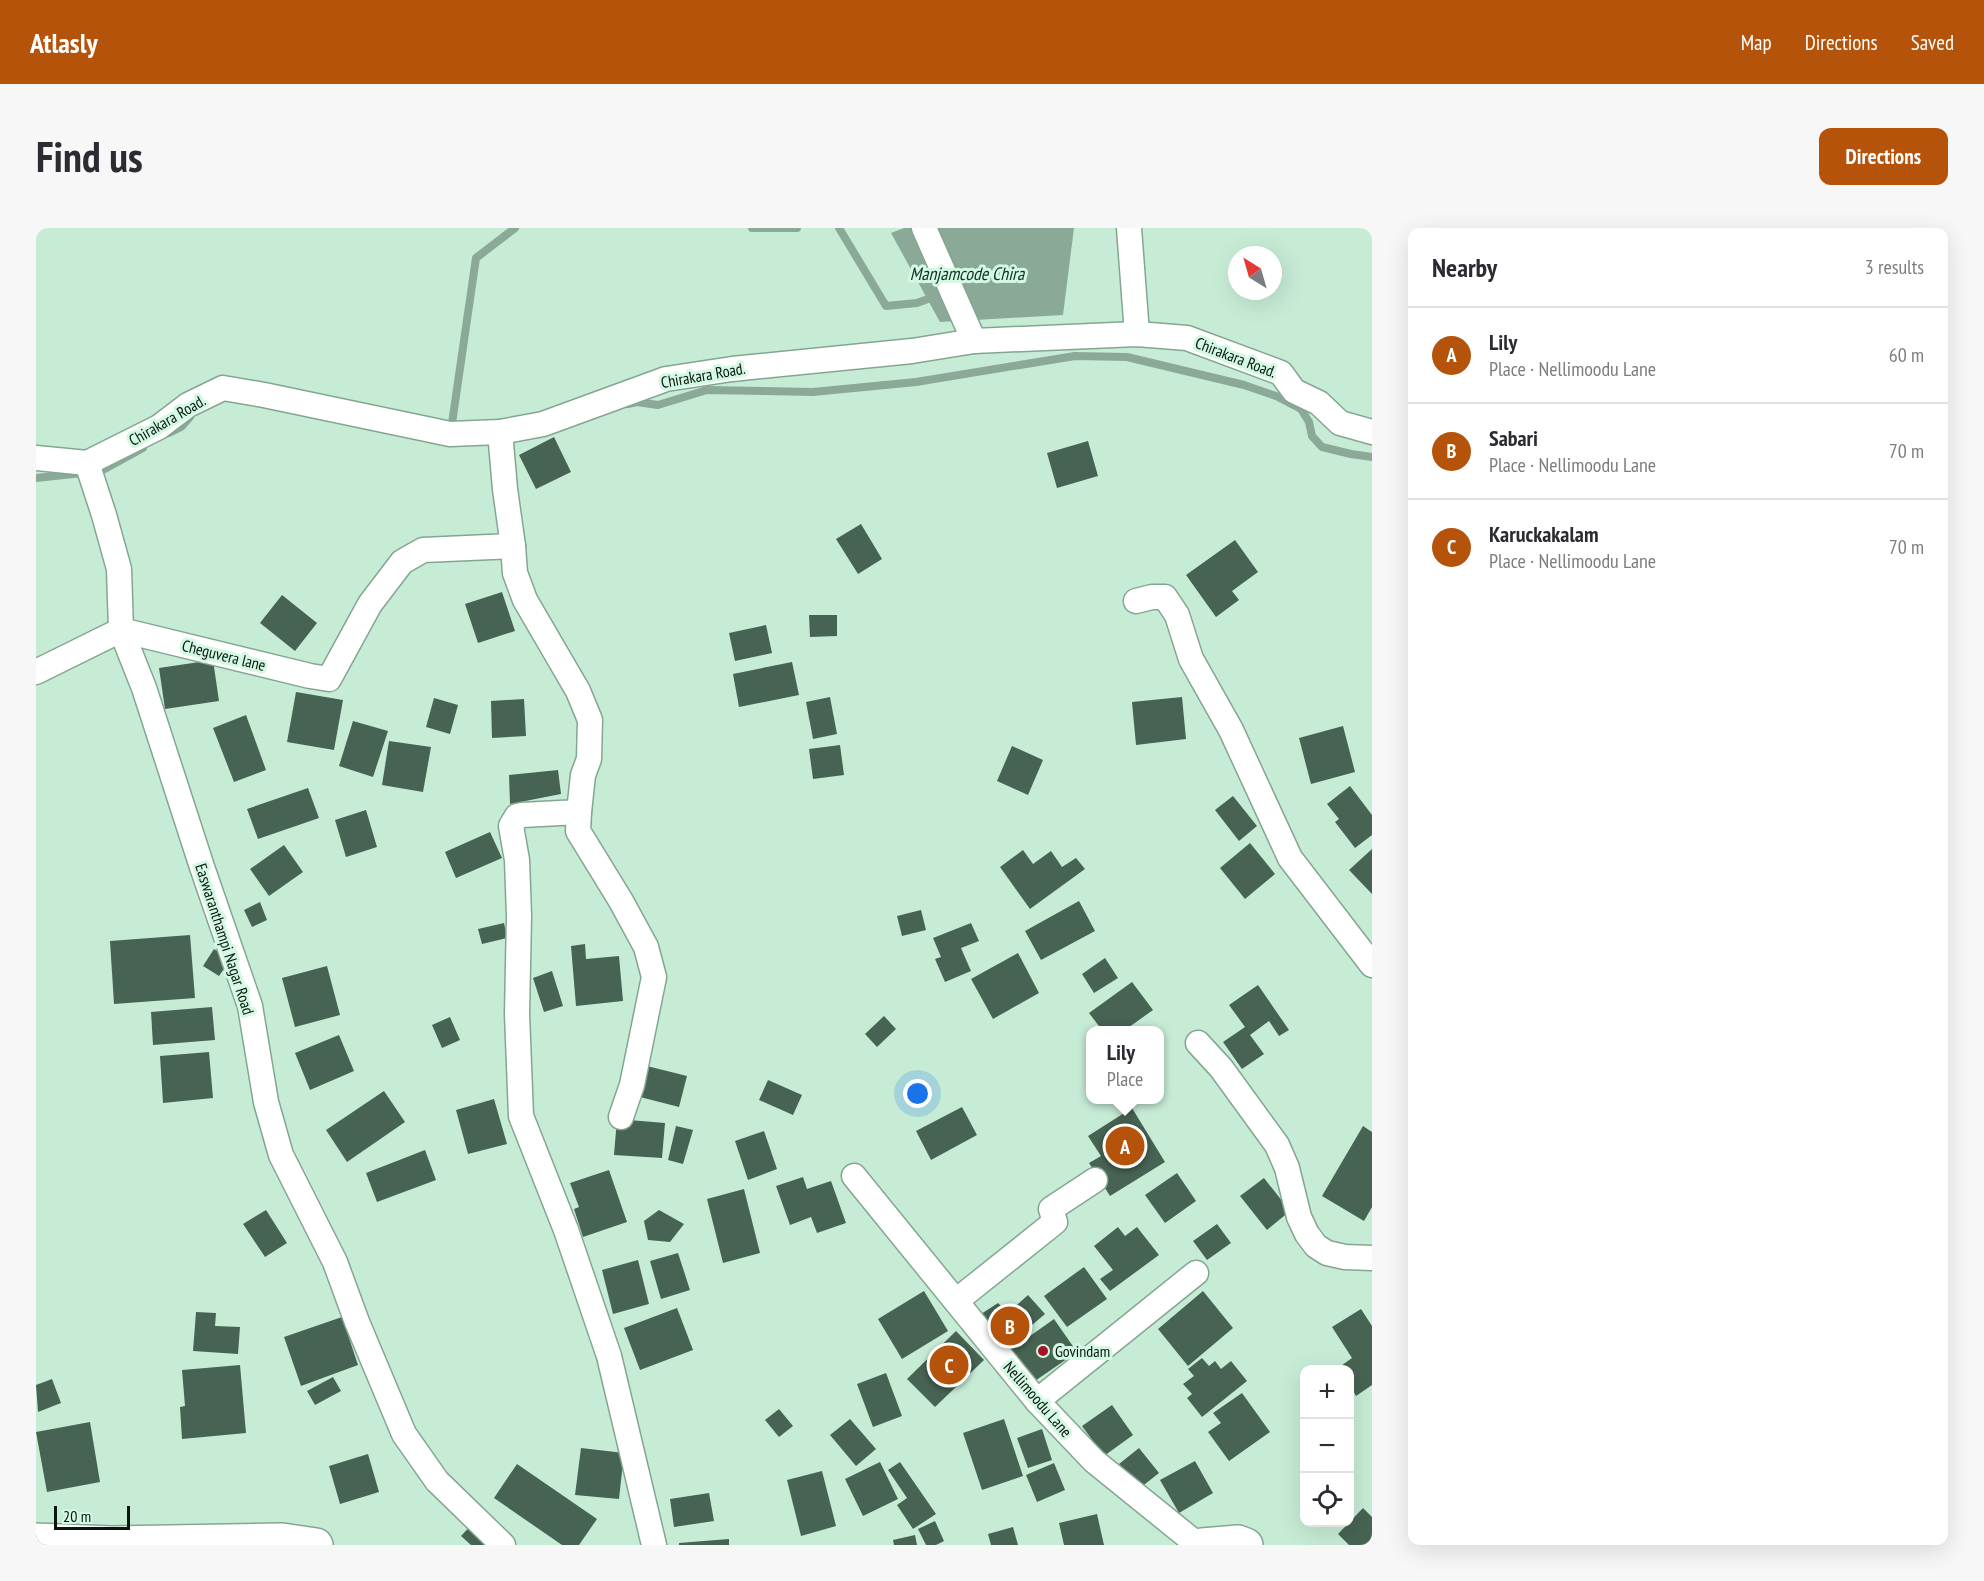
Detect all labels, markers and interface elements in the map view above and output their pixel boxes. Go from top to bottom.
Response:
text: Atlasly [30,24,98,61]
text: Map [1741,29,1772,56]
text: Directions [1805,29,1878,56]
text: Saved [1911,29,1954,56]
button: Directions [1819,128,1948,185]
text: Find us [36,129,143,184]
north arrow [1228,246,1282,300]
text: Nearby [1432,251,1497,284]
text: 3 results [1865,254,1924,280]
water label: Manjamcode Chira [910,262,1025,285]
text: Lily [1489,328,1517,356]
street label: Chirakara Road. [1192,332,1280,382]
text: A [1446,342,1457,368]
text: 60 m [1889,342,1924,368]
text: Place · Nellimoodu Lane [1489,356,1656,382]
street label: Chirakara Road. [659,358,747,392]
street label: Chirakara Road. [125,390,209,450]
text: Sabari [1489,424,1538,452]
text: B [1447,438,1456,464]
text: 70 m [1889,438,1924,464]
text: Place · Nellimoodu Lane [1489,452,1656,478]
text: Karuckakalam [1489,520,1598,548]
text: C [1447,534,1456,560]
text: 70 m [1889,534,1924,560]
text: Place · Nellimoodu Lane [1489,548,1656,574]
street label: Cheguvera lane [180,635,268,675]
street label: Easwaranthampi Nagar Road [191,861,259,1017]
popup [1086,1026,1164,1104]
text: Lily [1107,1038,1135,1066]
text: Place [1107,1066,1143,1092]
your location [903,1079,932,1108]
pin: A [1106,1124,1144,1168]
pin: B [990,1304,1030,1348]
place label: Govindam [1055,1341,1110,1361]
pin: C [930,1342,968,1388]
marker: Govindam [1036,1344,1050,1358]
street label: Nellimoodu Lane [1000,1357,1076,1441]
map controls [1300,1365,1354,1527]
button: + [1300,1365,1354,1419]
button: − [1300,1419,1354,1473]
button: locate [1300,1473,1354,1527]
scale bar [54,1503,130,1530]
text: 20 m [63,1506,91,1526]

